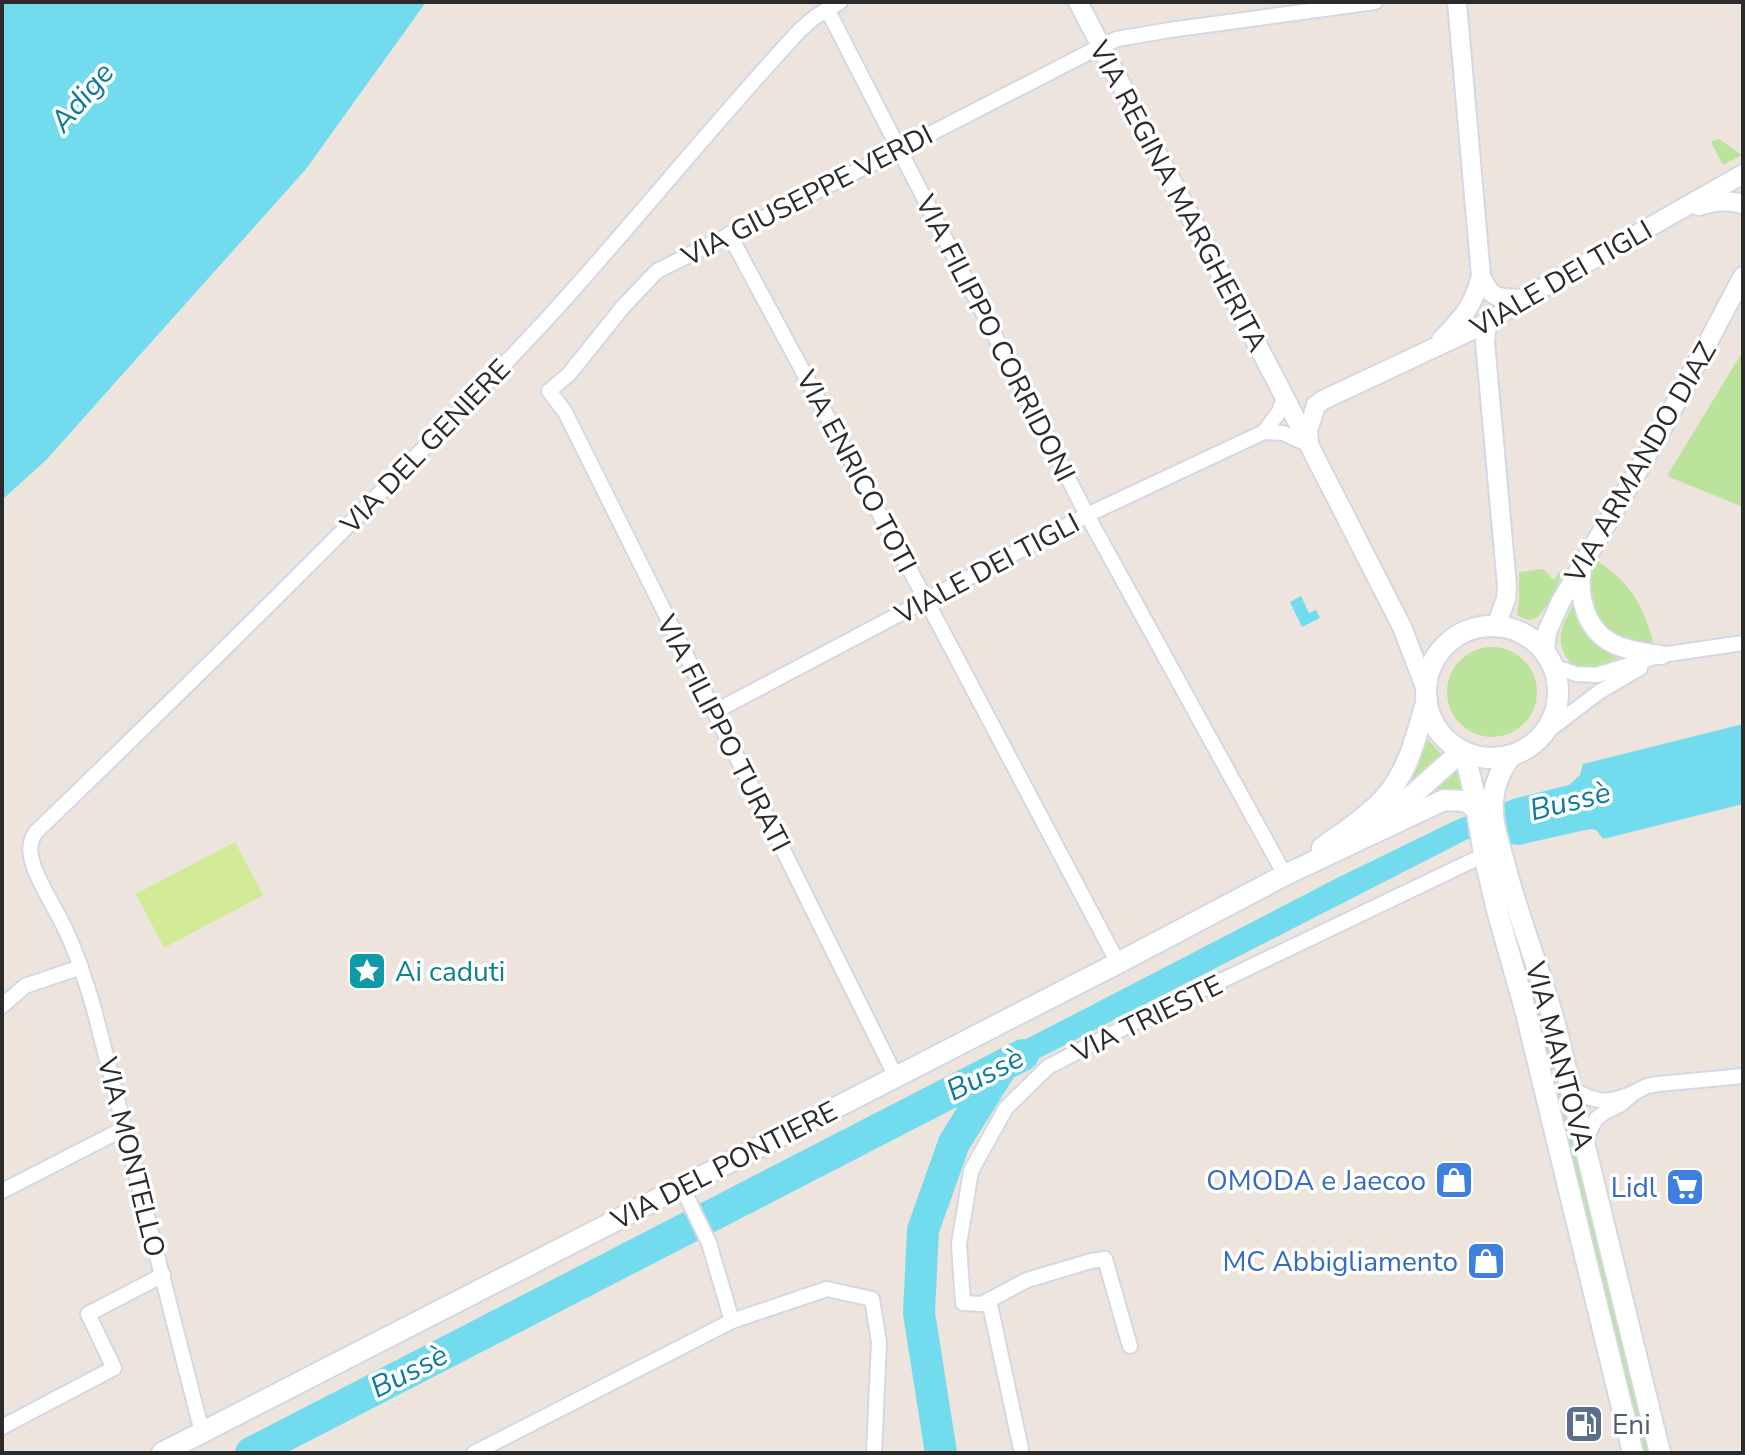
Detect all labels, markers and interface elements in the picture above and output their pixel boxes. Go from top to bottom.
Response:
street label: VIA REGINA MARGHERITA [1079,34,1276,358]
water label: Adige [40,54,124,142]
street label: VIA GIUSEPPE VERDI [675,116,939,276]
street label: VIA FILIPPO CORRIDONI [906,188,1084,488]
street label: VIALE DEI TIGLI [1463,211,1659,347]
street label: VIA ARMANDO DIAZ [1556,335,1725,591]
street label: VIA DEL GENIERE [332,351,519,543]
street label: VIA ENRICO TOTI [786,363,925,579]
street label: VIALE DEI TIGLI [888,504,1086,634]
street label: VIA FILIPPO TURATI [647,608,799,858]
water label: Bussè [1525,772,1615,831]
place icon: Ai caduti [346,950,388,992]
place label: Ai caduti [395,953,505,991]
street label: VIA MANTOVA [1515,957,1602,1155]
street label: VIA TRIESTE [1065,966,1229,1072]
water label: Bussè [939,1038,1031,1111]
street label: VIA MONTELLO [88,1053,174,1261]
street label: VIA DEL PONTIERE [604,1093,844,1240]
shop icon: OMODA e Jaecoo [1433,1159,1475,1201]
place label: OMODA e Jaecoo [1206,1162,1426,1200]
supermarket icon: Lidl [1664,1166,1706,1208]
place label: Lidl [1611,1169,1658,1207]
shop icon: MC Abbigliamento [1465,1240,1507,1282]
place label: MC Abbigliamento [1222,1243,1458,1281]
water label: Bussè [363,1335,455,1408]
fuel station icon: Eni [1563,1403,1605,1445]
place label: Eni [1612,1406,1651,1444]

